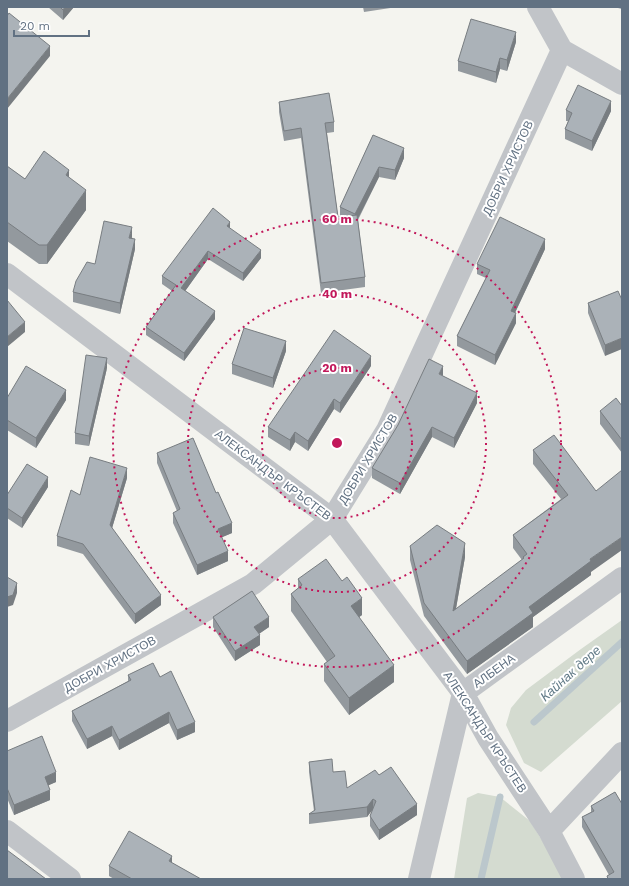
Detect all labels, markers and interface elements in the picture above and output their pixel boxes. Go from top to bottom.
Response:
scale bar [14,12,89,38]
text: 20 m [20,19,50,33]
street label: ДОБРИ ХРИСТОВ [480,118,536,218]
text: 60 m [322,212,352,226]
text: 40 m [322,287,352,301]
text: 20 m [322,361,352,375]
street label: ДОБРИ ХРИСТОВ [335,411,401,507]
street label: АЛЕКСАНДЪР КРЪСТЕВ [212,427,334,523]
centre of rings [330,436,344,450]
street label: ДОБРИ ХРИСТОВ [62,633,158,695]
water label: Кайнак дере [537,642,604,704]
street label: АЛБЕНА [470,651,518,691]
street label: АЛЕКСАНДЪР КРЪСТЕВ [440,669,530,795]

